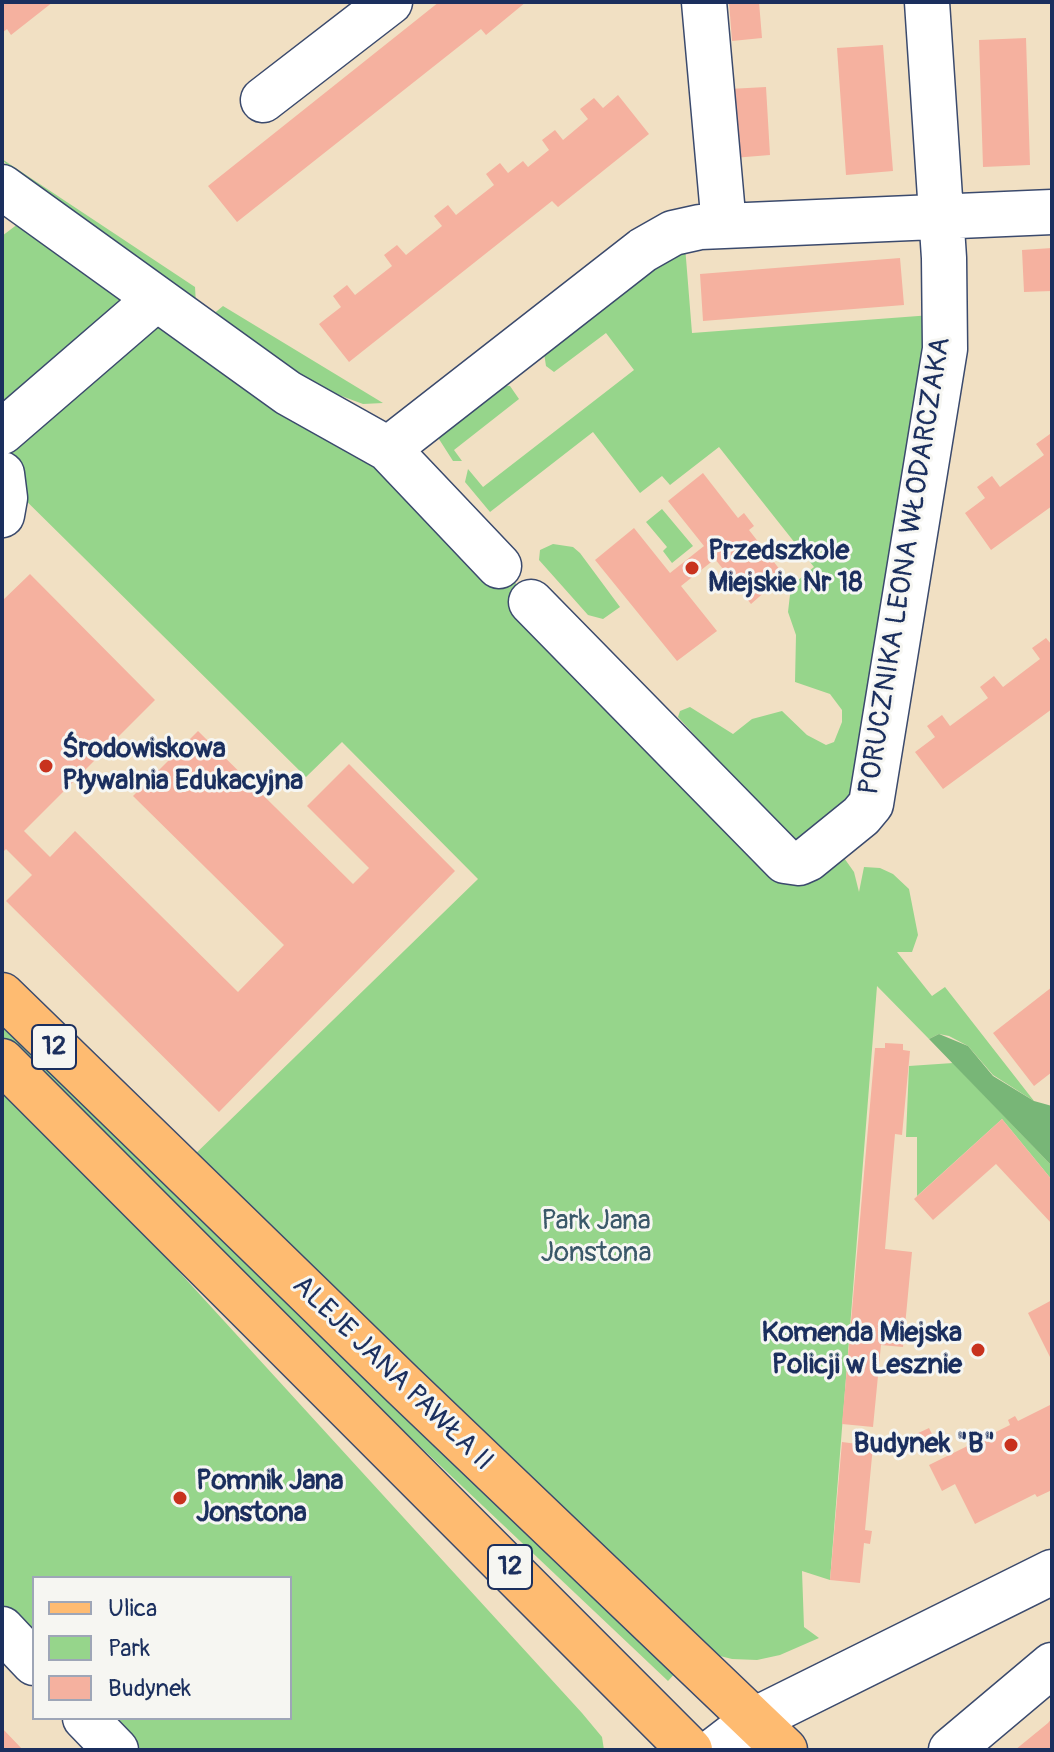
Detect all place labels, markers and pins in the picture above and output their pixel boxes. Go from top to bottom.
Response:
place label: Przedszkole Miejskie Nr 18 [708,535,863,601]
marker: Przedszkole Miejskie Nr 18 [683,559,701,577]
place label: Środowiskowa Pływalnia Edukacyjna [62,733,303,799]
marker: Środowiskowa Pływalnia Edukacyjna [37,757,55,775]
place label: Komenda Miejska Policji w Lesznie [762,1317,962,1383]
marker: Komenda Miejska Policji w Lesznie [969,1341,987,1359]
place label: Budynek "B" [853,1428,995,1462]
marker: Budynek "B" [1002,1436,1020,1454]
place label: Pomnik Jana Jonstona [196,1465,344,1531]
marker: Pomnik Jana Jonstona [171,1489,189,1507]

